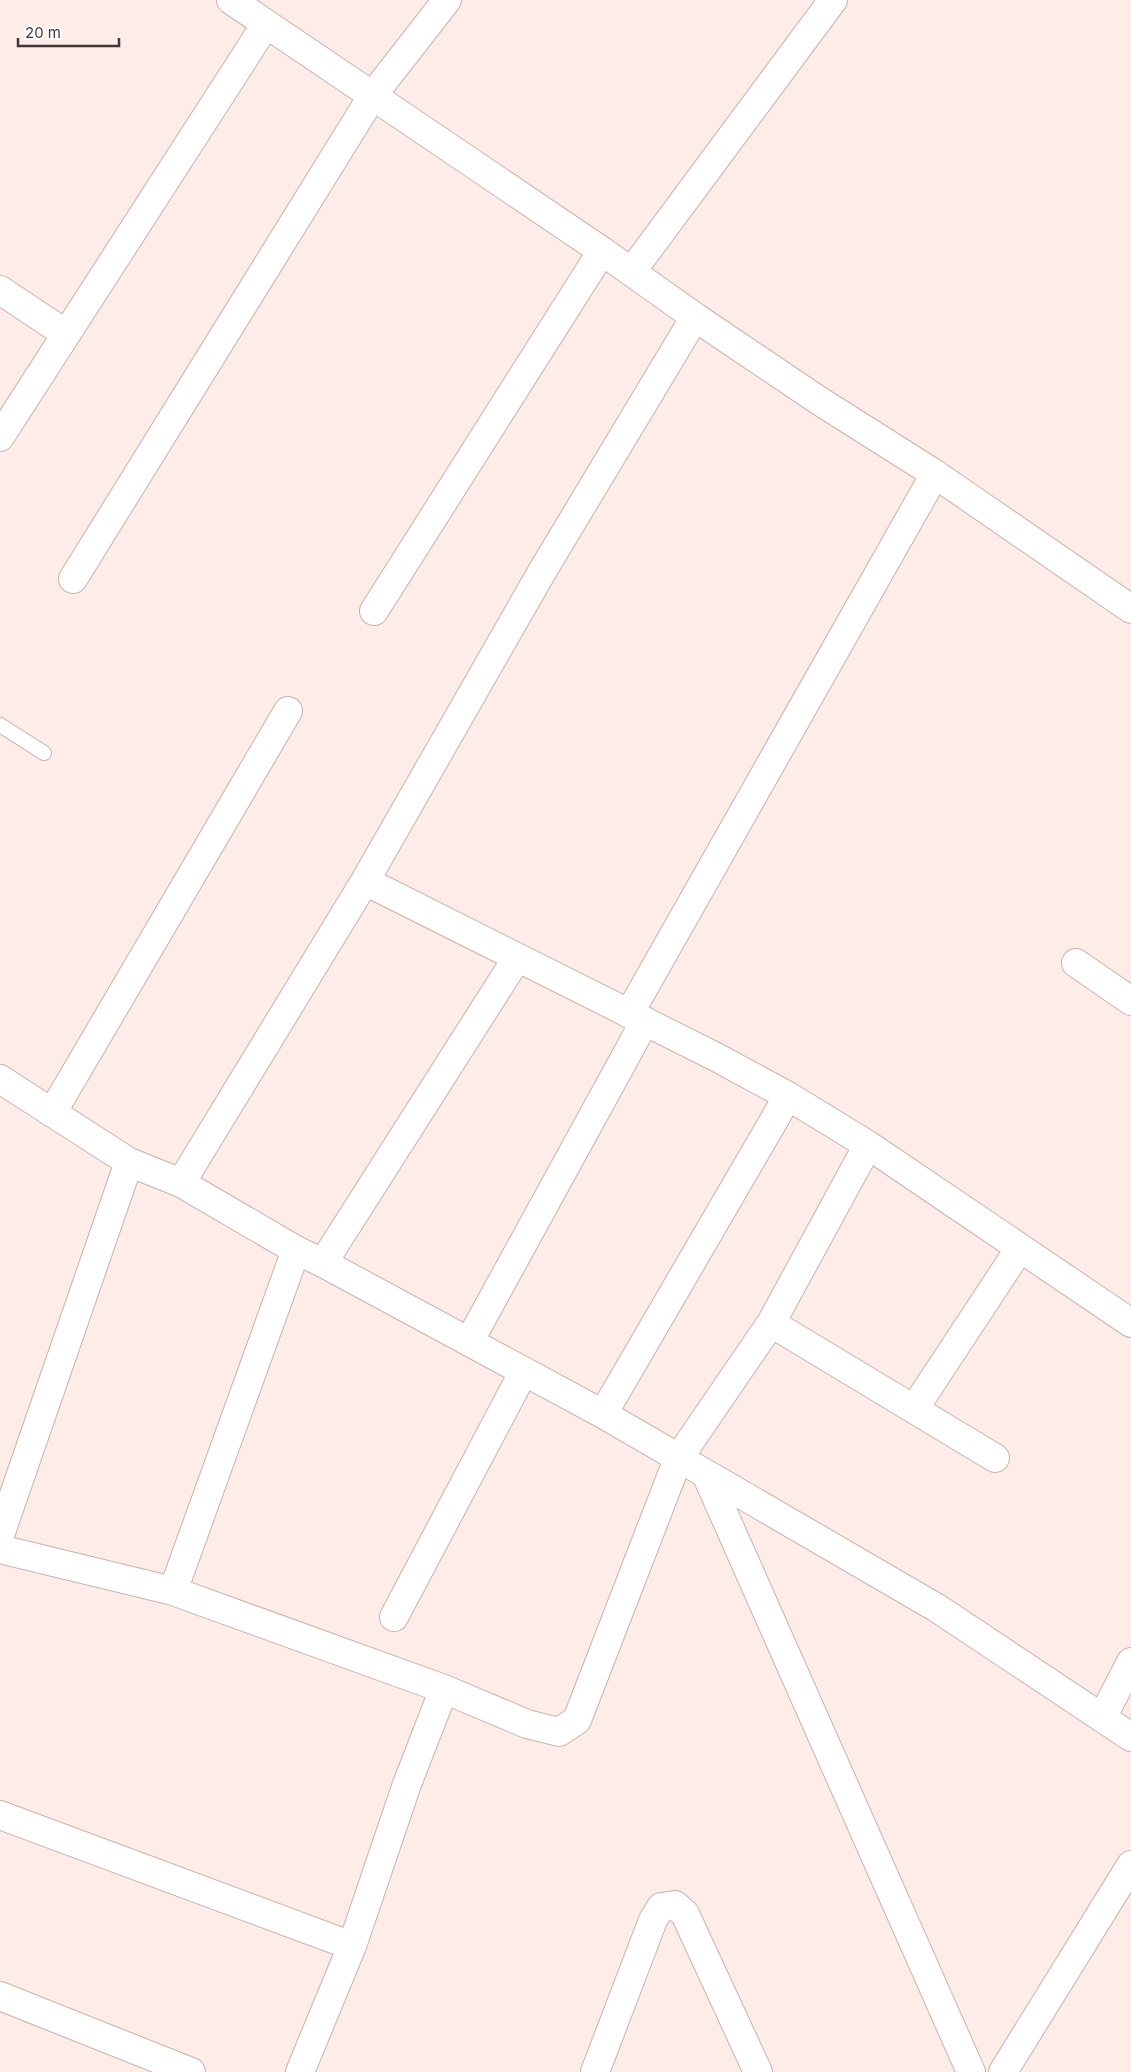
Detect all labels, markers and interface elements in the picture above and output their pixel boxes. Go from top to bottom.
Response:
scale bar [18,15,119,47]
text: 20 m [25,23,61,42]

